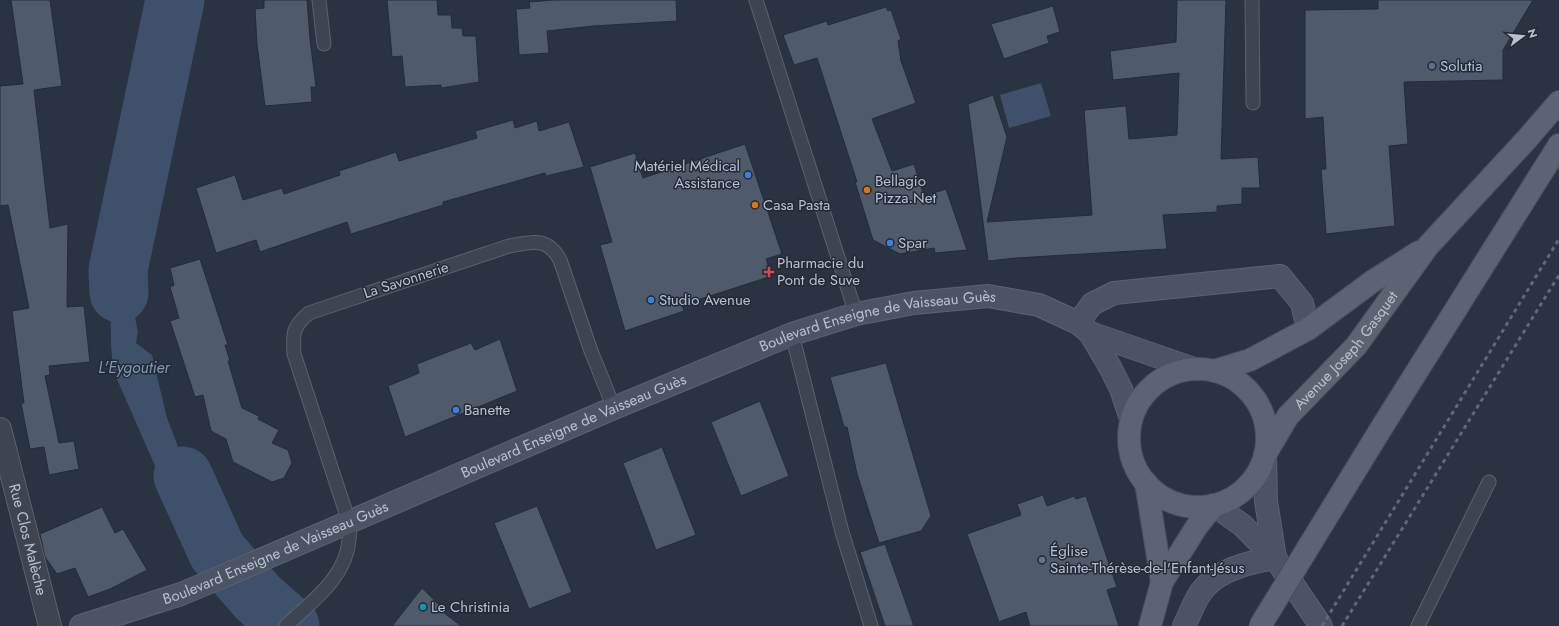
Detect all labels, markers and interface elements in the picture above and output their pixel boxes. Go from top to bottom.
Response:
north arrow [1503,16,1543,56]
text: N [1524,27,1542,40]
place label: Solutia [1440,55,1482,77]
marker: Solutia [1427,61,1437,71]
place label: Matériel Médical Assistance [634,155,740,194]
marker: Matériel Médical Assistance [743,170,753,180]
place label: Bellagio Pizza.Net [875,170,936,209]
marker: Bellagio Pizza.Net [862,185,872,195]
place label: Casa Pasta [763,194,830,216]
marker: Casa Pasta [750,200,760,210]
place label: Spar [898,232,928,254]
marker: Spar [885,238,895,248]
place label: Pharmacie du Pont de Suve [777,252,864,291]
street label: La Savonnerie [360,256,452,304]
marker: Pharmacie du Pont de Suve [764,267,774,277]
street label: Boulevard Enseigne de Vaisseau Guès [756,285,998,357]
street label: Avenue Joseph Gasquet [1289,286,1403,415]
place label: Studio Avenue [659,289,751,311]
marker: Studio Avenue [646,295,656,305]
water label: L'Eygoutier [98,356,172,379]
street label: Boulevard Enseigne de Vaisseau Guès [457,368,690,484]
place label: Banette [464,399,510,421]
marker: Banette [451,405,461,415]
street label: Rue Clos Malèche [3,481,53,598]
street label: Boulevard Enseigne de Vaisseau Guès [160,495,392,610]
place label: Église Sainte-Thérèse-de-l'Enfant-Jésus [1050,540,1245,579]
marker: Église Sainte-Thérèse-de-l'Enfant-Jésus [1037,555,1047,565]
place label: Le Christinia [431,596,510,618]
marker: Le Christinia [418,602,428,612]

